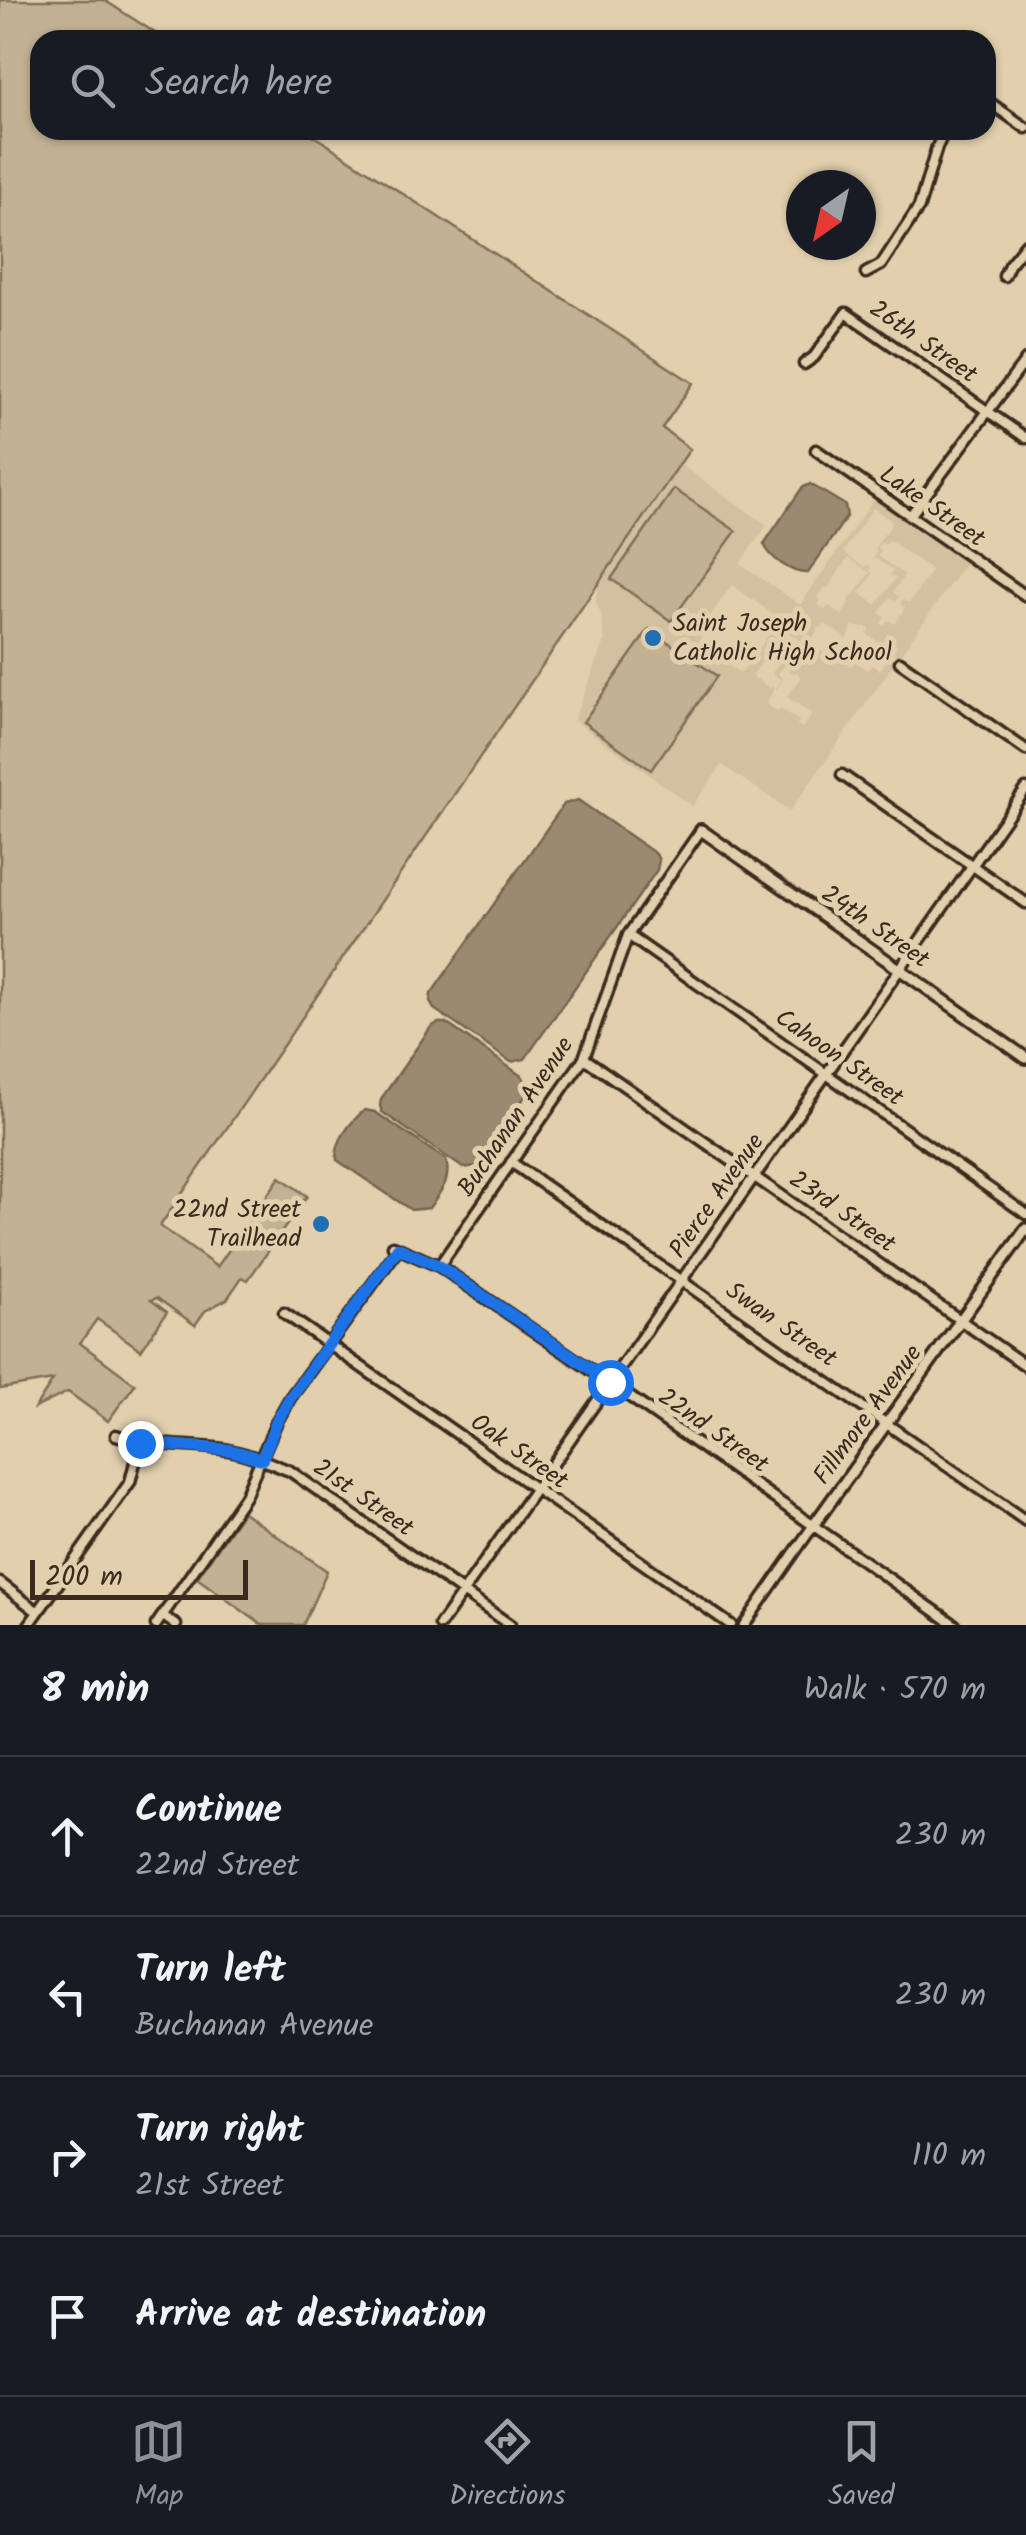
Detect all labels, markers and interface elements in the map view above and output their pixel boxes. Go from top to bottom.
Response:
search box [30,30,996,140]
text: Search here [145,55,332,115]
icon: search [65,58,120,113]
north arrow [786,170,876,260]
street label: 26th Street [860,290,986,394]
street label: Lake Street [871,456,994,558]
place label: Saint Joseph Catholic High School [673,604,892,673]
marker: Saint Joseph Catholic High School [642,627,664,649]
street label: 24th Street [812,875,938,979]
street label: Cahoon Street [766,999,912,1117]
street label: Buchanan Avenue [447,1029,585,1205]
street label: Pierce Avenue [659,1125,775,1267]
street label: 23rd Street [780,1160,904,1264]
place label: 22nd Street Trailhead [173,1190,303,1259]
marker: 22nd Street Trailhead [310,1213,332,1235]
street label: Swan Street [717,1272,845,1378]
street label: Fillmore Avenue [803,1336,933,1494]
route start [588,1360,634,1406]
street label: 22nd Street [649,1378,777,1484]
street label: Oak Street [462,1403,577,1501]
route end [118,1421,164,1467]
street label: 21st Street [304,1448,422,1548]
scale bar [30,1555,248,1600]
text: 200 m [45,1555,123,1600]
text: 8 min [40,1657,150,1724]
text: Walk · 570 m [804,1665,986,1716]
text: Continue [135,1781,282,1841]
icon: ahead [40,1809,95,1864]
text: 230 m [895,1811,986,1862]
text: 22nd Street [135,1841,299,1892]
text: Turn left [135,1941,286,2001]
icon: left [40,1969,95,2024]
text: 230 m [895,1971,986,2022]
text: Buchanan Avenue [135,2001,373,2052]
text: Turn right [135,2101,304,2161]
icon: right [40,2129,95,2184]
text: 110 m [912,2131,986,2182]
text: 21st Street [135,2161,284,2212]
text: Arrive at destination [135,2286,486,2346]
icon: arrive [40,2289,95,2344]
tab: Map [131,2414,186,2519]
tab: Directions [449,2414,565,2519]
tab: Saved [828,2414,895,2519]

